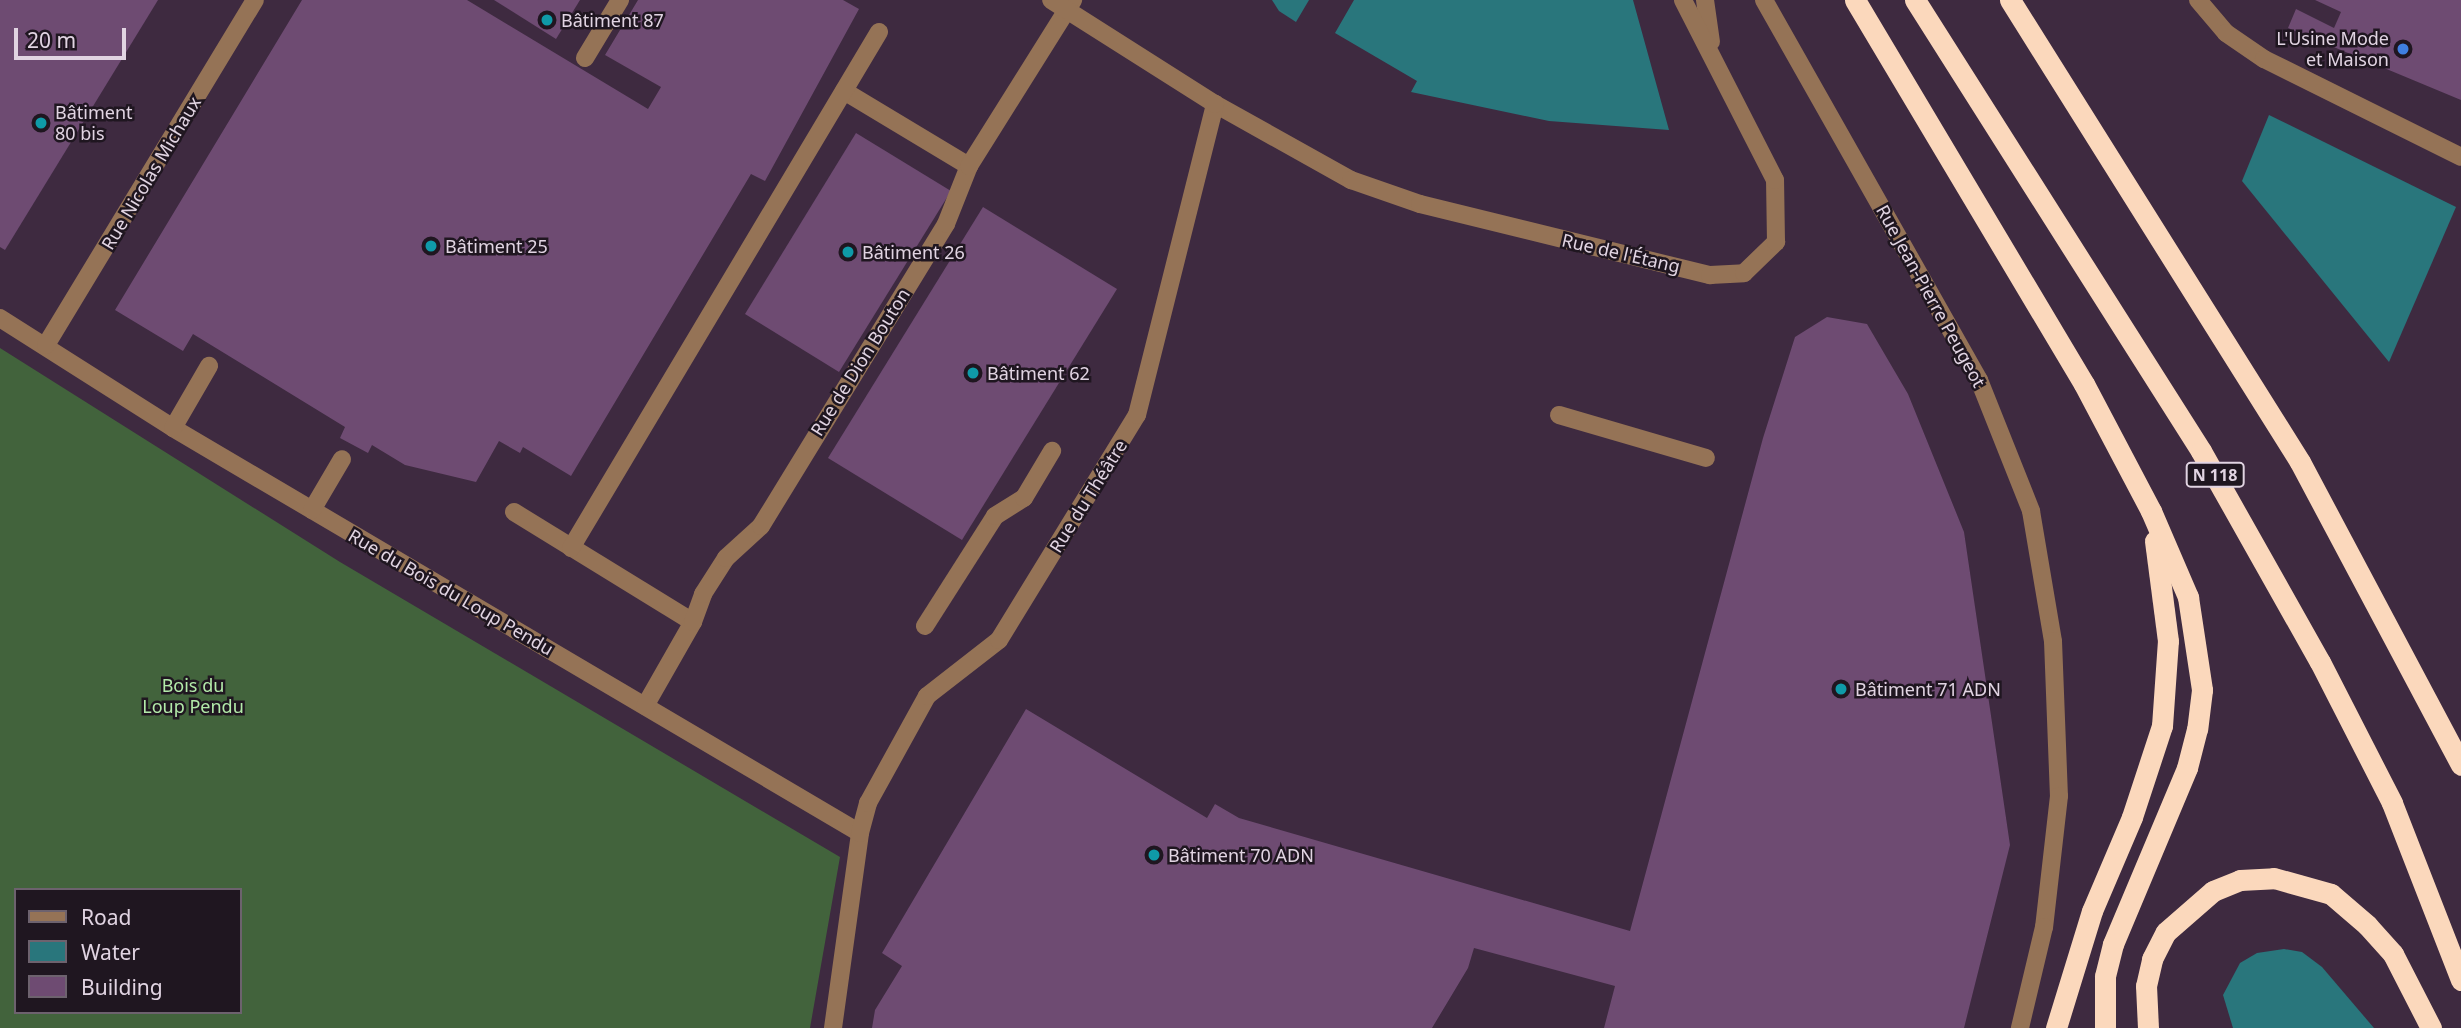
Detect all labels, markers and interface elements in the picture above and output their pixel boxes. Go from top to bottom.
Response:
place label: Bâtiment 87 [561,9,664,31]
marker: Bâtiment 87 [539,12,555,28]
scale bar [18,14,130,58]
text: 20 m [27,26,76,54]
place label: L'Usine Mode et Maison [2276,28,2389,70]
marker: L'Usine Mode et Maison [2395,41,2411,57]
street label: Rue Nicolas Michaux [97,93,205,253]
place label: Bâtiment 80 bis [55,102,133,144]
marker: Bâtiment 80 bis [33,115,49,131]
street label: Rue Jean-Pierre Peugeot [1872,201,1990,391]
street label: Rue de l'Étang [1560,229,1682,277]
place label: Bâtiment 25 [445,235,548,257]
marker: Bâtiment 25 [423,238,439,254]
place label: Bâtiment 26 [862,241,965,263]
marker: Bâtiment 26 [840,244,856,260]
street label: Rue de Dion Bouton [806,284,914,440]
place label: Bâtiment 62 [987,362,1090,384]
marker: Bâtiment 62 [965,365,981,381]
street label: Rue du Théâtre [1045,436,1131,556]
road number: N 118 [2185,462,2245,488]
street label: Rue du Bois du Loup Pendu [345,524,557,660]
park label: Bois du Loup Pendu [142,675,244,718]
place label: Bâtiment 71 ADN [1855,678,2001,700]
marker: Bâtiment 71 ADN [1833,681,1849,697]
place label: Bâtiment 70 ADN [1168,844,1314,866]
marker: Bâtiment 70 ADN [1146,847,1162,863]
legend [14,888,242,1014]
text: Road [81,903,131,931]
text: Water [81,938,140,966]
text: Building [81,973,163,1001]

